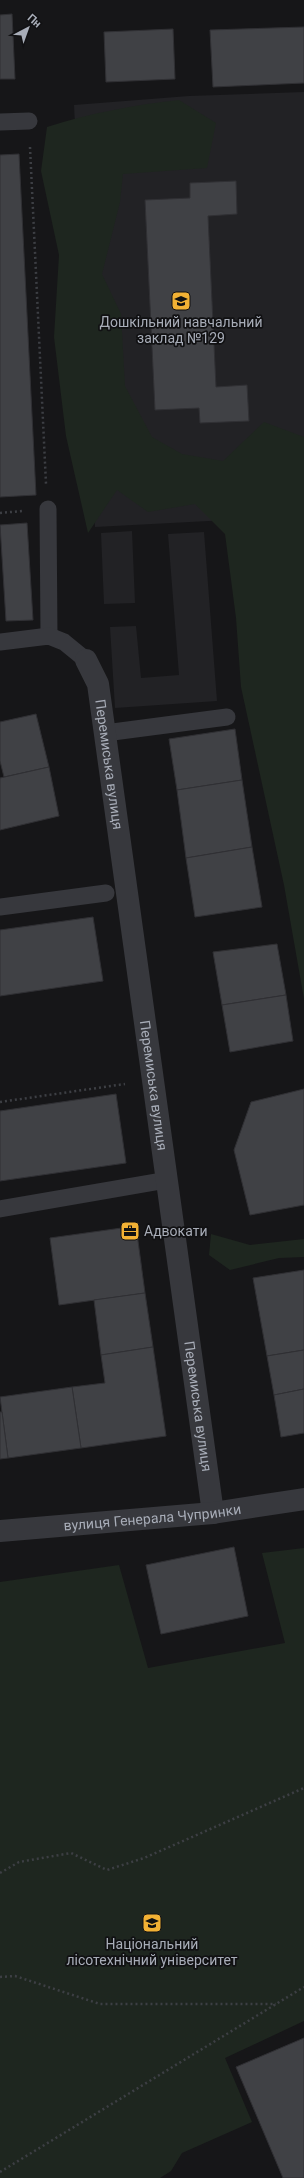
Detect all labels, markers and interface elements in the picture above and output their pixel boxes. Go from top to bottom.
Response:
north arrow [8,8,48,48]
text: Пн [25,11,44,30]
school or university icon: Дошкільний навчальний заклад №129 [170,290,192,312]
place label: Дошкільний навчальний заклад №129 [99,314,263,346]
street label: Перемиська вулиця [92,698,126,831]
street label: Перемиська вулиця [137,1019,171,1152]
office icon: Адвокати [119,1220,141,1242]
place label: Адвокати [144,1223,207,1239]
street label: Перемиська вулиця [181,1340,215,1472]
street label: вулиця Генерала Чупринки [63,1501,242,1534]
school or university icon: Національний лісотехнічний університет [141,1912,163,1934]
place label: Національний лісотехнічний університет [66,1936,238,1968]

